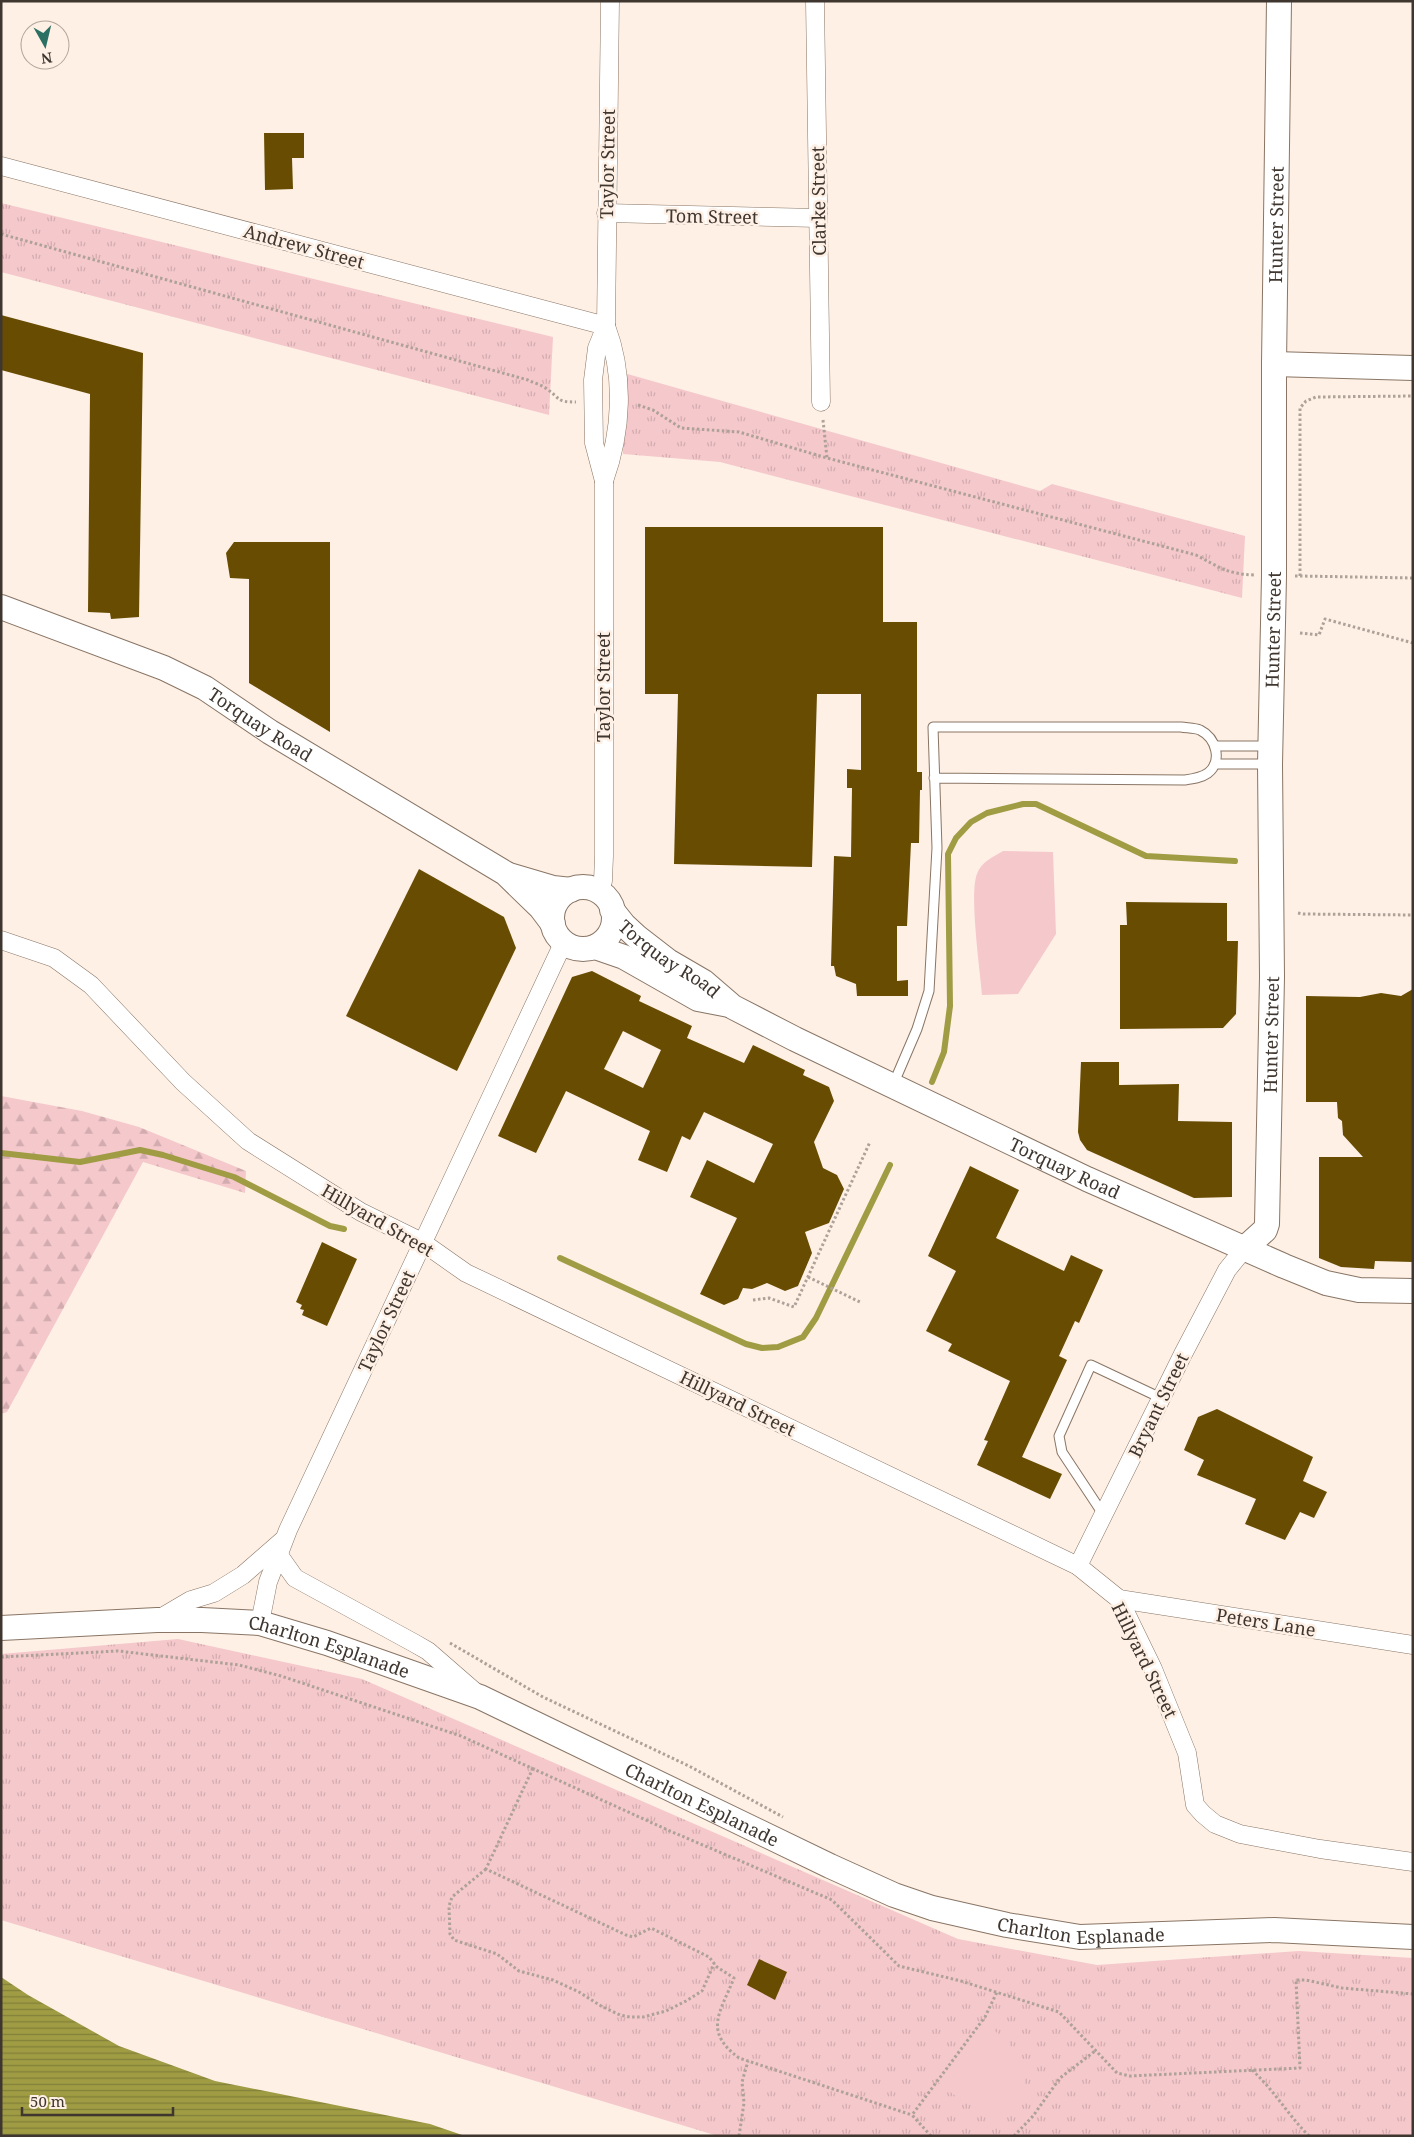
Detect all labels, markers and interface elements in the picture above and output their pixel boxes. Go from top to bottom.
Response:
north arrow [20,20,70,70]
text: N [40,48,54,69]
street label: Taylor Street [594,109,620,219]
street label: Clarke Street [805,146,831,256]
street label: Hunter Street [1263,166,1289,283]
street label: Tom Street [666,203,758,229]
street label: Andrew Street [241,218,367,274]
street label: Hunter Street [1260,571,1286,688]
street label: Taylor Street [591,632,615,742]
street label: Torquay Road [204,682,317,767]
street label: Torquay Road [614,914,725,1003]
street label: Hunter Street [1258,976,1284,1093]
street label: Torquay Road [1006,1132,1124,1204]
street label: Hillyard Street [317,1178,439,1262]
street label: Taylor Street [352,1266,420,1376]
street label: Bryant Street [1122,1349,1194,1461]
street label: Hillyard Street [676,1365,800,1441]
street label: Hillyard Street [1107,1598,1183,1722]
street label: Peters Lane [1215,1602,1317,1642]
street label: Charlton Esplanade [248,1610,413,1683]
street label: Charlton Esplanade [621,1757,783,1852]
street label: Charlton Esplanade [995,1911,1165,1949]
scale bar [22,2084,174,2116]
text: 50 m [30,2091,65,2111]

